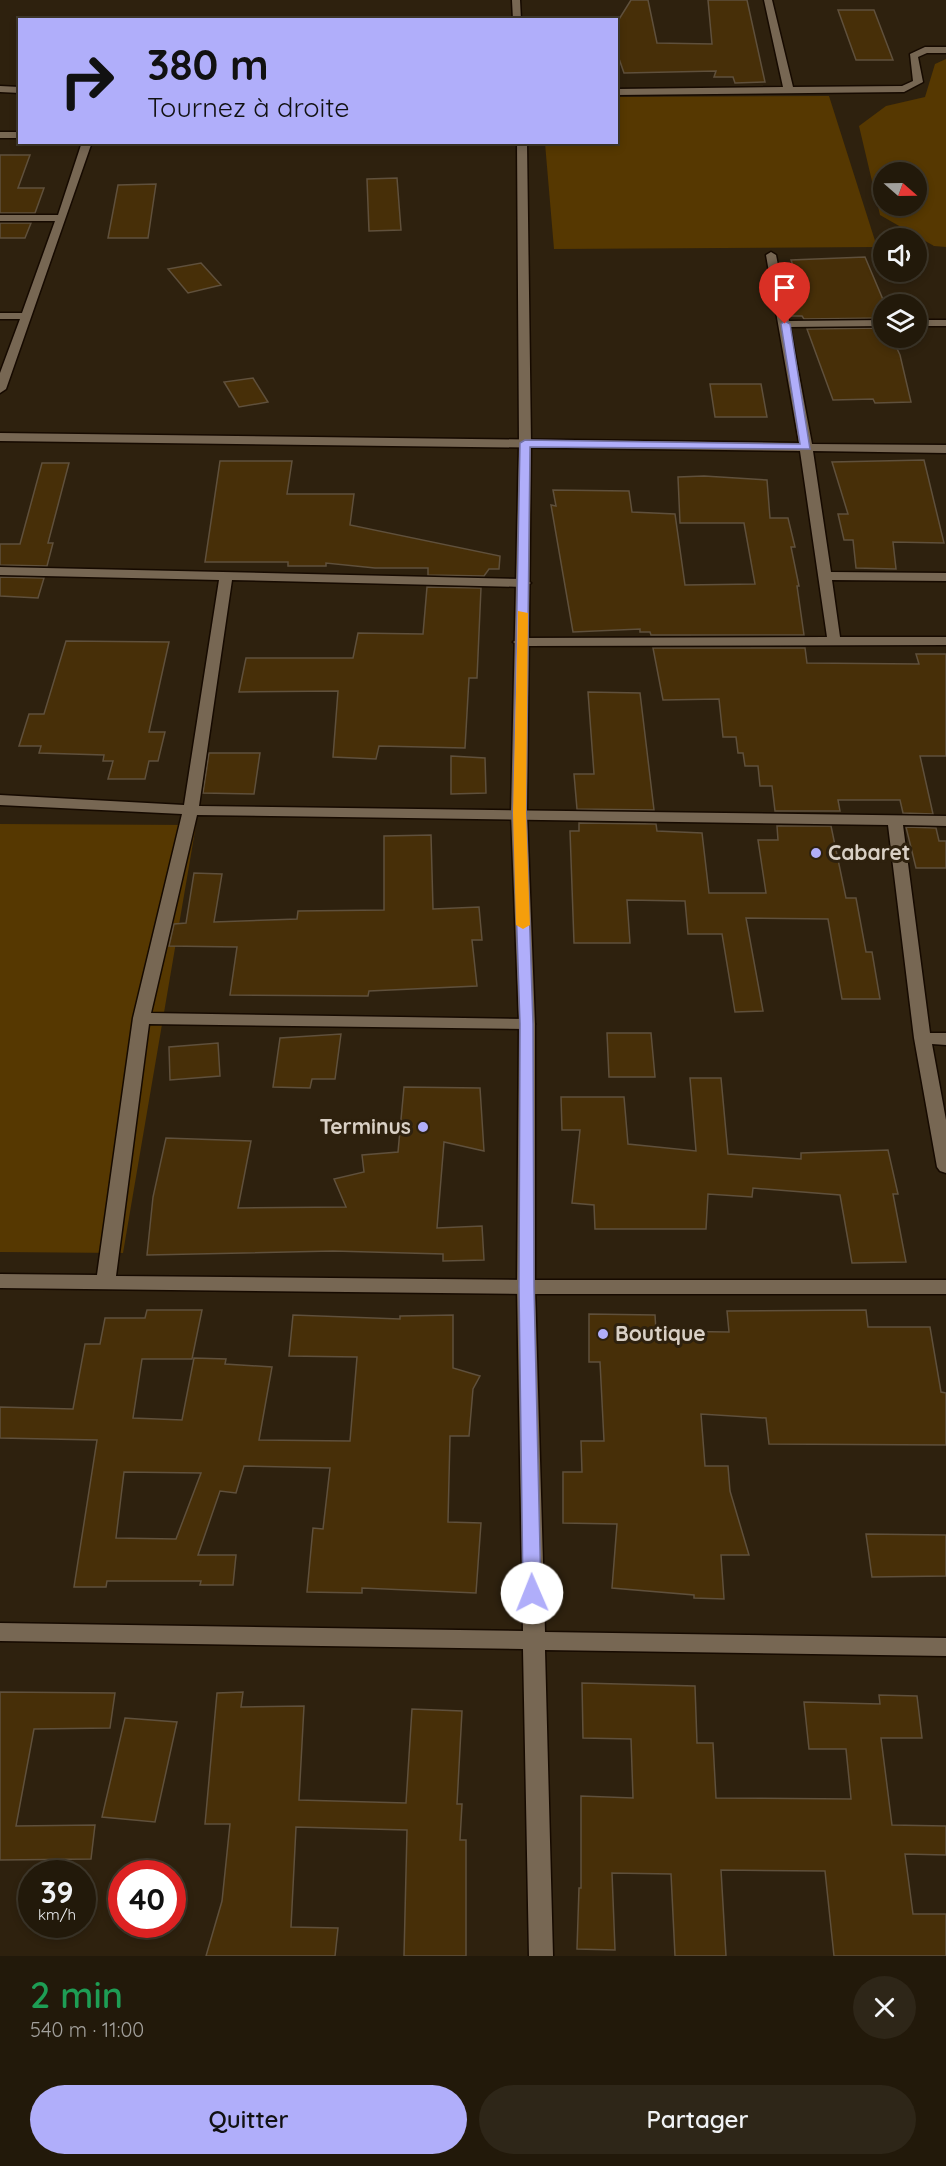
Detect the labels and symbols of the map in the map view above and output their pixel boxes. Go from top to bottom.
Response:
north arrow [873,162,927,216]
pin [759,262,810,324]
place label: Cabaret [828,839,910,865]
marker: Cabaret [809,846,823,860]
place label: Terminus [320,1113,411,1139]
marker: Terminus [416,1120,430,1134]
place label: Boutique [615,1320,706,1346]
marker: Boutique [596,1327,610,1341]
position arrow [500,1561,564,1625]
speed limit sign: 40 [108,1860,186,1938]

